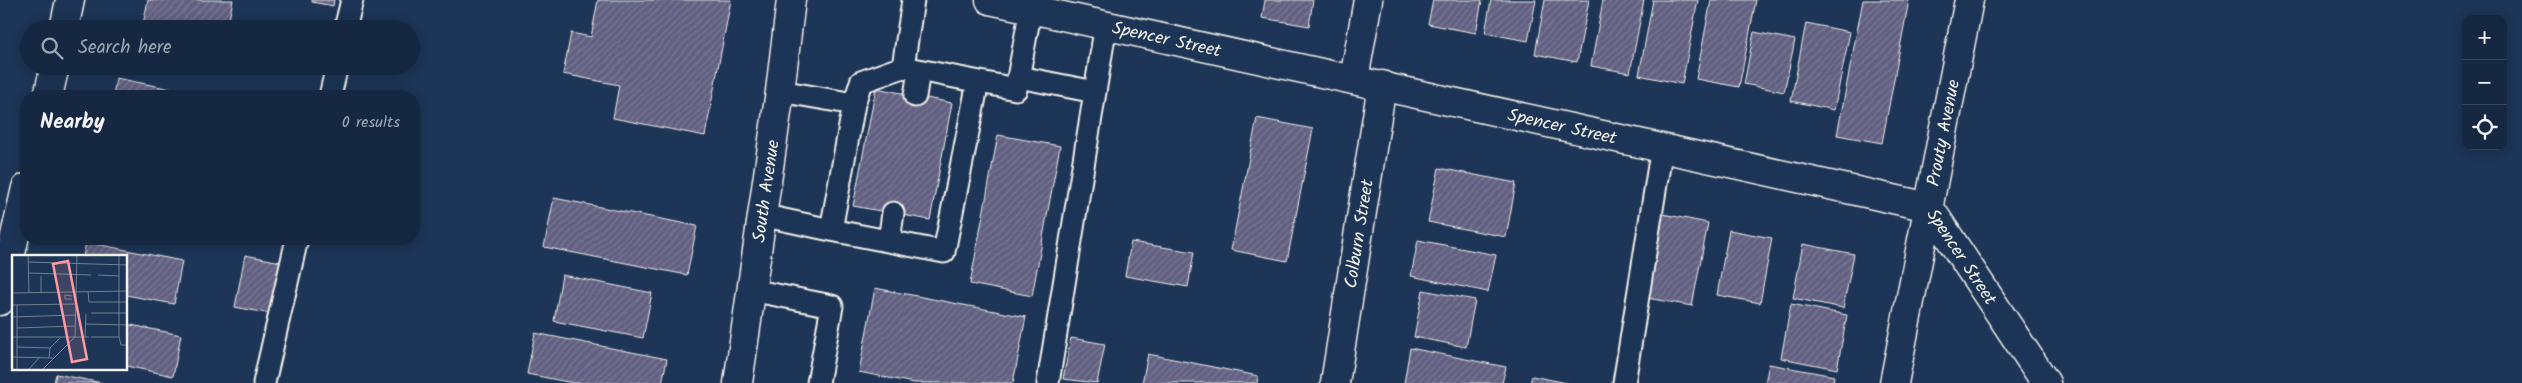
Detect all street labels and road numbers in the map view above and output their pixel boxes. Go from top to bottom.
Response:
street label: Spencer Street [1109,14,1225,67]
street label: Prouty Avenue [1920,77,1969,189]
street label: Spencer Street [1505,102,1620,154]
street label: South Avenue [745,138,789,244]
street label: Colburn Street [1337,176,1383,291]
street label: Spencer Street [1918,203,2004,312]

